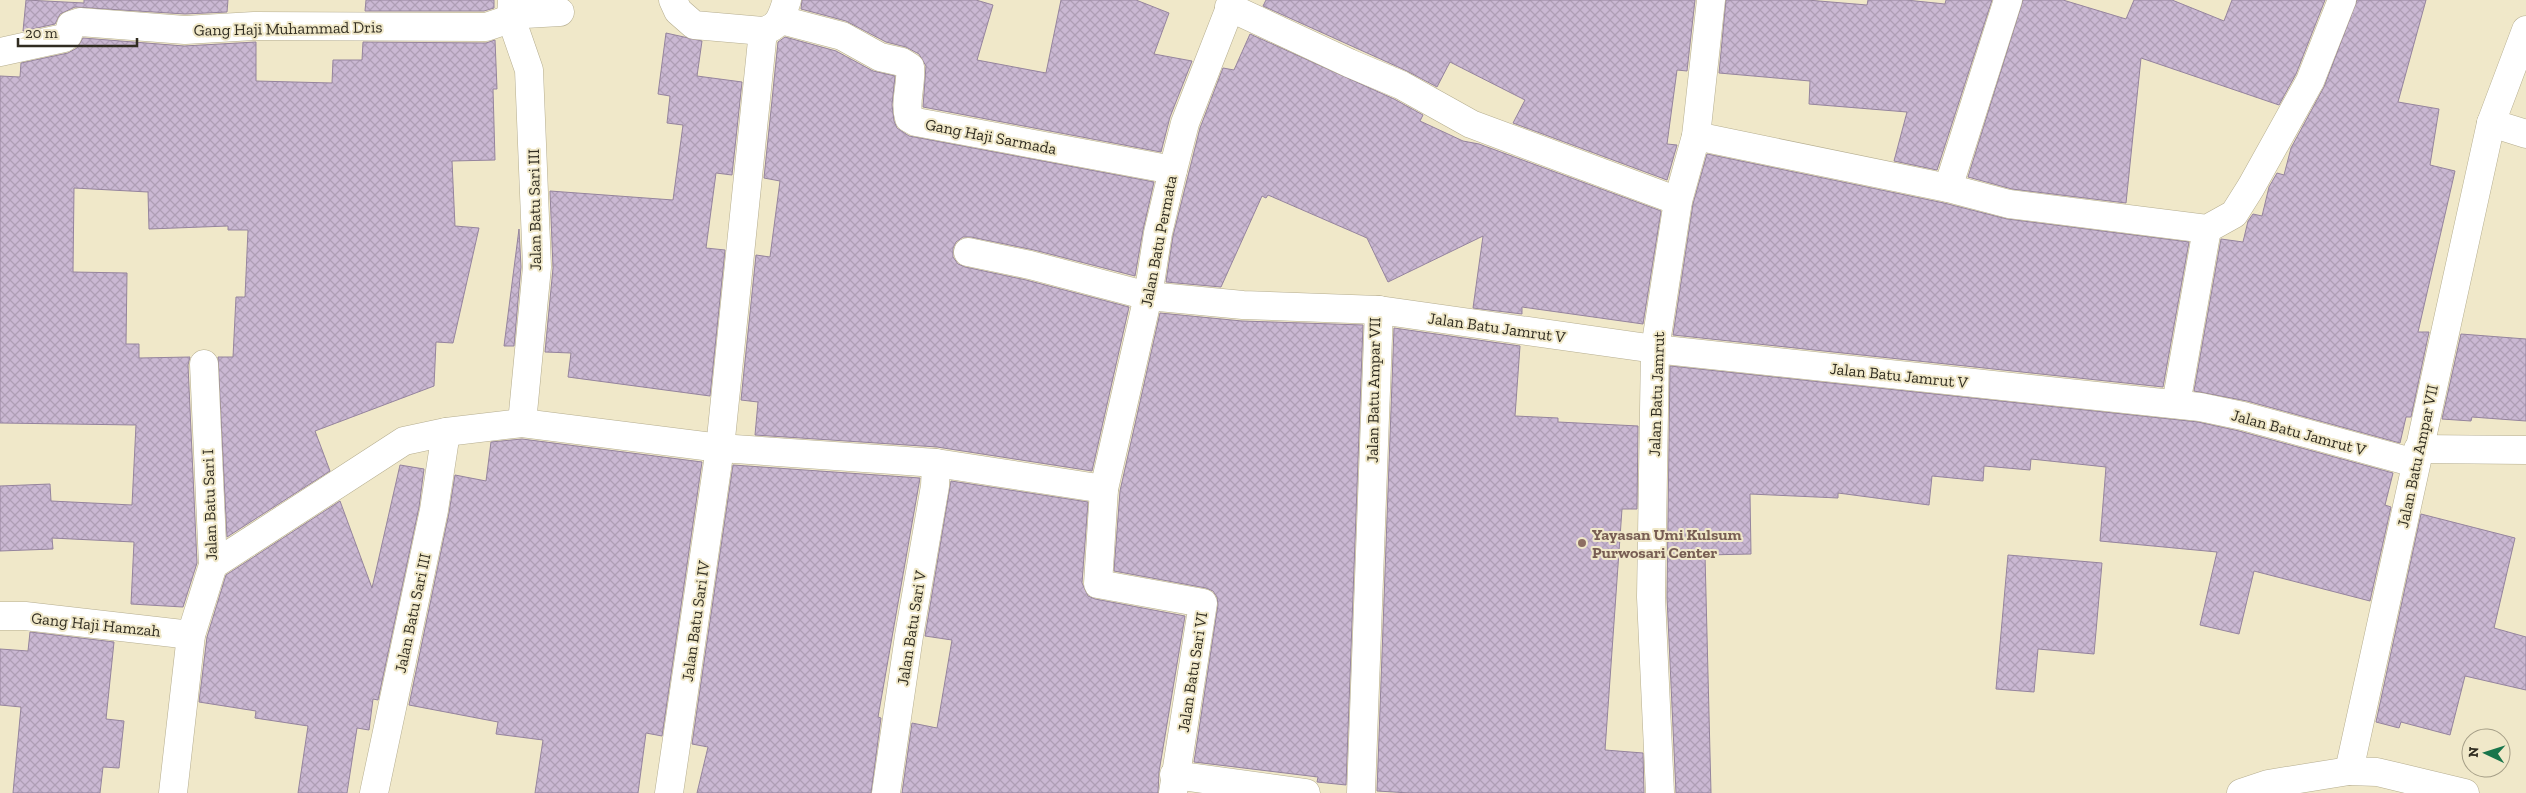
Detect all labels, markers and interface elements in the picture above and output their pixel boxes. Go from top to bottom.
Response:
scale bar [18,15,136,47]
street label: Gang Haji Muhammad Dris [193,17,383,40]
text: 20 m [25,24,58,42]
street label: Gang Haji Sarmada [924,114,1058,159]
street label: Jalan Batu Sari III [524,149,545,271]
street label: Jalan Batu Permata [1136,173,1181,308]
street label: Jalan Batu Jamrut V [1427,308,1567,347]
street label: Jalan Batu Ampar VII [1363,317,1384,463]
street label: Jalan Batu Jamrut [1645,331,1668,457]
street label: Jalan Batu Jamrut V [1829,359,1969,392]
street label: Jalan Batu Ampar VII [2393,383,2442,529]
street label: Jalan Batu Jamrut V [2230,405,2369,460]
street label: Jalan Batu Sari I [198,449,221,561]
place label: Yayasan Umi Kulsum Purwosari Center [1592,525,1742,562]
marker: Yayasan Umi Kulsum Purwosari Center [1576,537,1588,549]
street label: Jalan Batu Sari III [391,552,434,675]
street label: Jalan Batu Sari IV [678,559,713,683]
street label: Jalan Batu Sari V [893,569,930,687]
street label: Gang Haji Hamzah [30,608,161,641]
street label: Jalan Batu Sari VI [1174,611,1211,734]
north arrow [2461,728,2511,778]
text: N [2465,746,2482,758]

